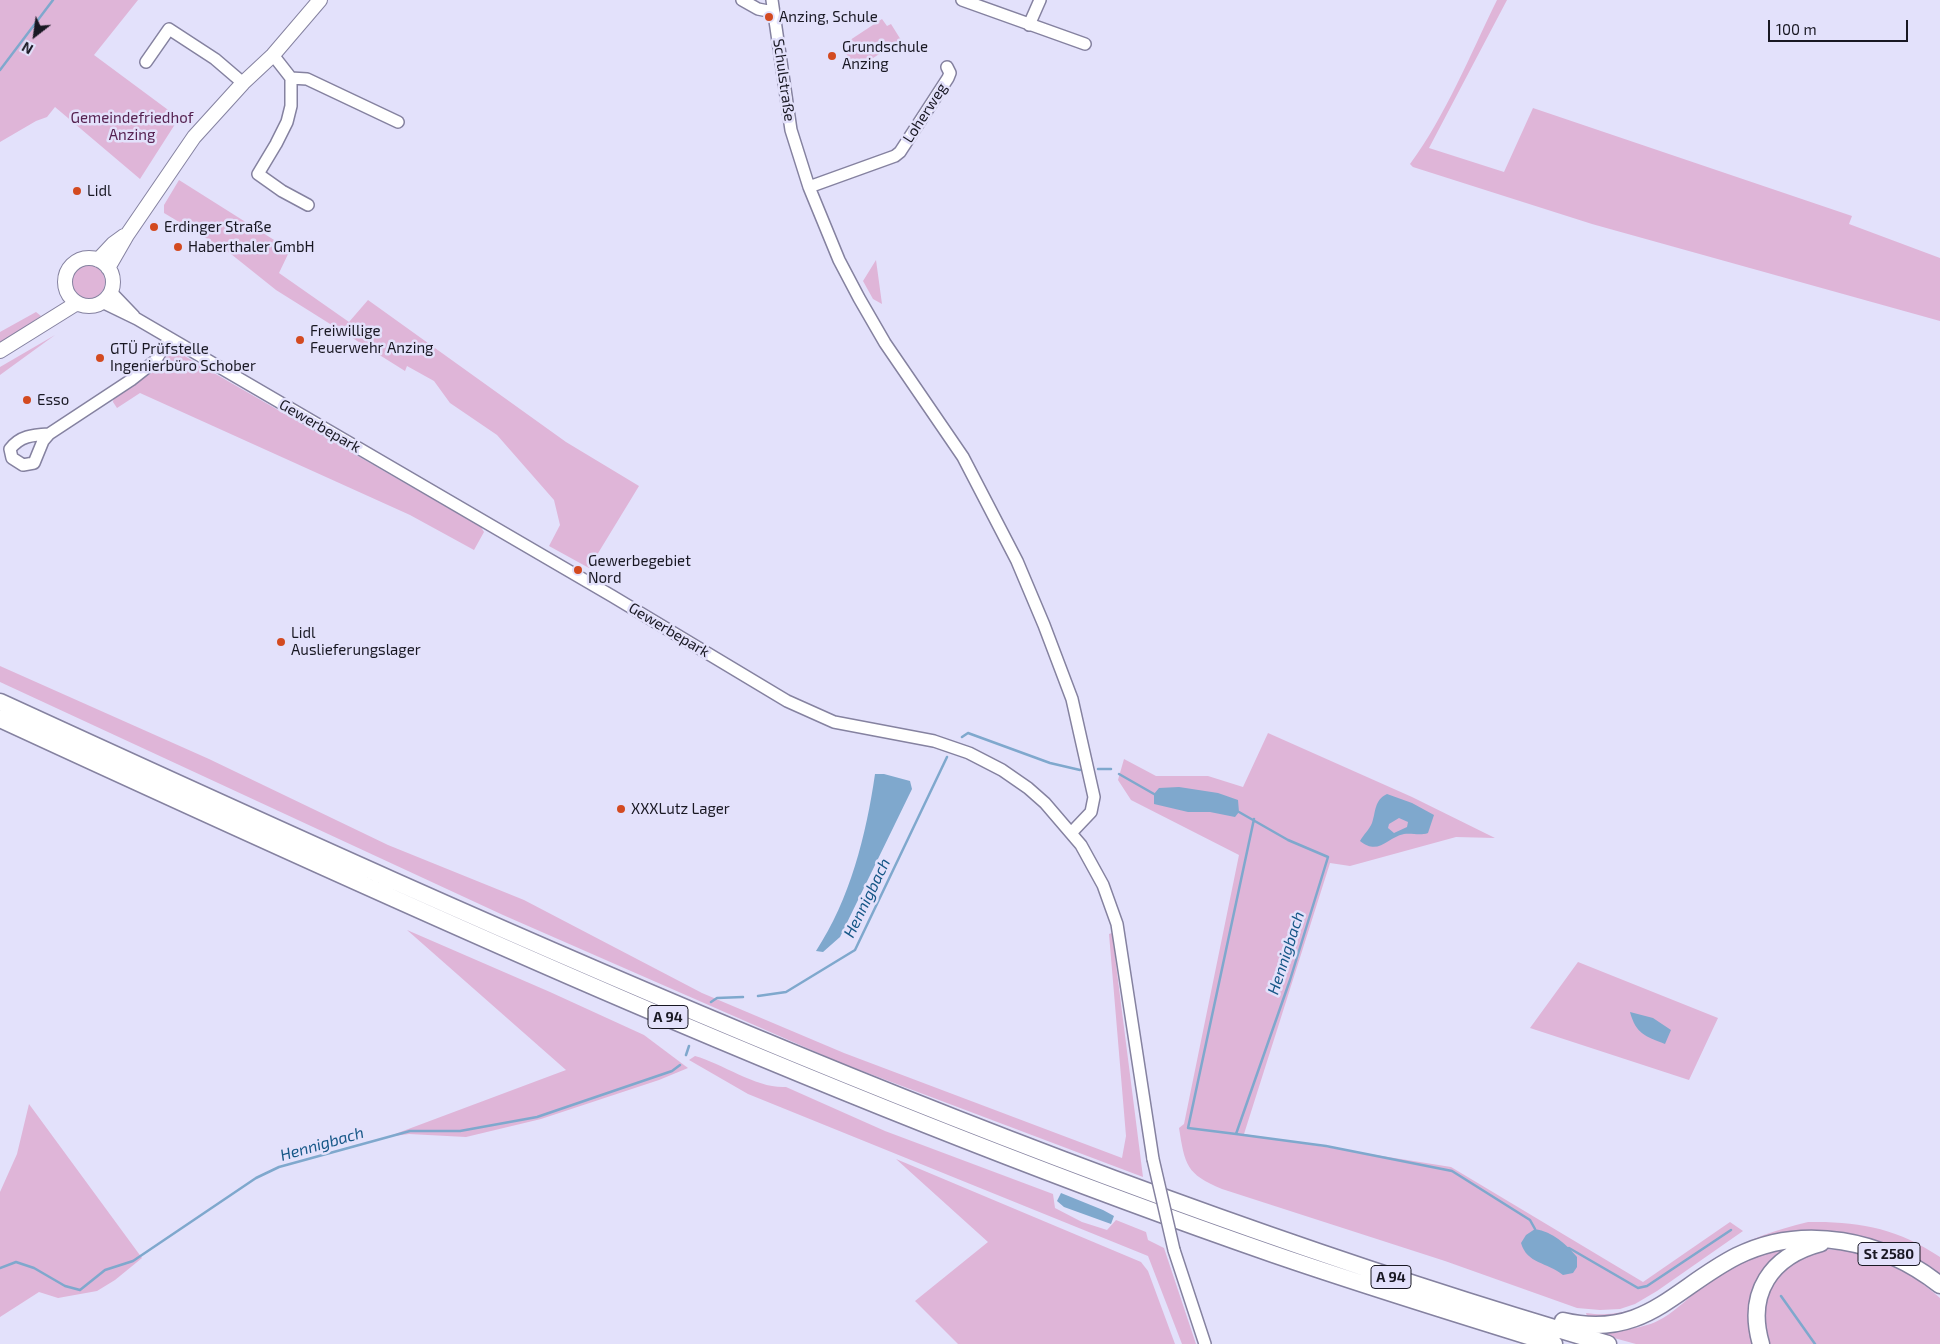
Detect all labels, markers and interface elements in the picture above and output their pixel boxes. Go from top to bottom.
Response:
place label: Anzing, Schule [779,8,878,26]
north arrow [10,10,60,60]
scale bar [1770,10,1910,42]
marker: Anzing, Schule [763,11,775,23]
text: 100 m [1776,20,1817,38]
street label: Schulstraße [769,38,799,122]
place label: Grundschule Anzing [842,38,928,73]
text: N [19,39,36,58]
marker: Grundschule Anzing [826,50,838,62]
street label: Loherweg [899,80,951,146]
park label: Gemeindefriedhof Anzing [71,109,193,144]
place label: Lidl [87,182,111,200]
marker: Lidl [71,185,83,197]
place label: Erdinger Straße [164,218,271,236]
marker: Erdinger Straße [148,221,160,233]
place label: Haberthaler GmbH [188,238,315,256]
marker: Haberthaler GmbH [172,241,184,253]
place label: Freiwillige Feuerwehr Anzing [310,322,433,357]
marker: Freiwillige Feuerwehr Anzing [294,334,306,346]
place label: GTÜ Prüfstelle Ingenierbüro Schober [110,340,256,375]
marker: GTÜ Prüfstelle Ingenierbüro Schober [94,352,106,364]
place label: Esso [37,391,69,409]
marker: Esso [21,394,33,406]
street label: Gewerbepark [276,395,364,457]
place label: Gewerbegebiet Nord [588,552,691,587]
marker: Gewerbegebiet Nord [572,564,584,576]
street label: Gewerbepark [625,599,713,661]
place label: Lidl Auslieferungslager [291,624,421,659]
marker: Lidl Auslieferungslager [275,636,287,648]
place label: XXXLutz Lager [631,800,730,818]
marker: XXXLutz Lager [615,803,627,815]
water label: Hennigbach [839,855,895,941]
water label: Hennigbach [1264,909,1308,997]
road number: A 94 [648,1006,688,1028]
water label: Hennigbach [278,1123,366,1165]
road number: St 2580 [1858,1242,1920,1266]
road number: A 94 [1371,1266,1411,1288]

